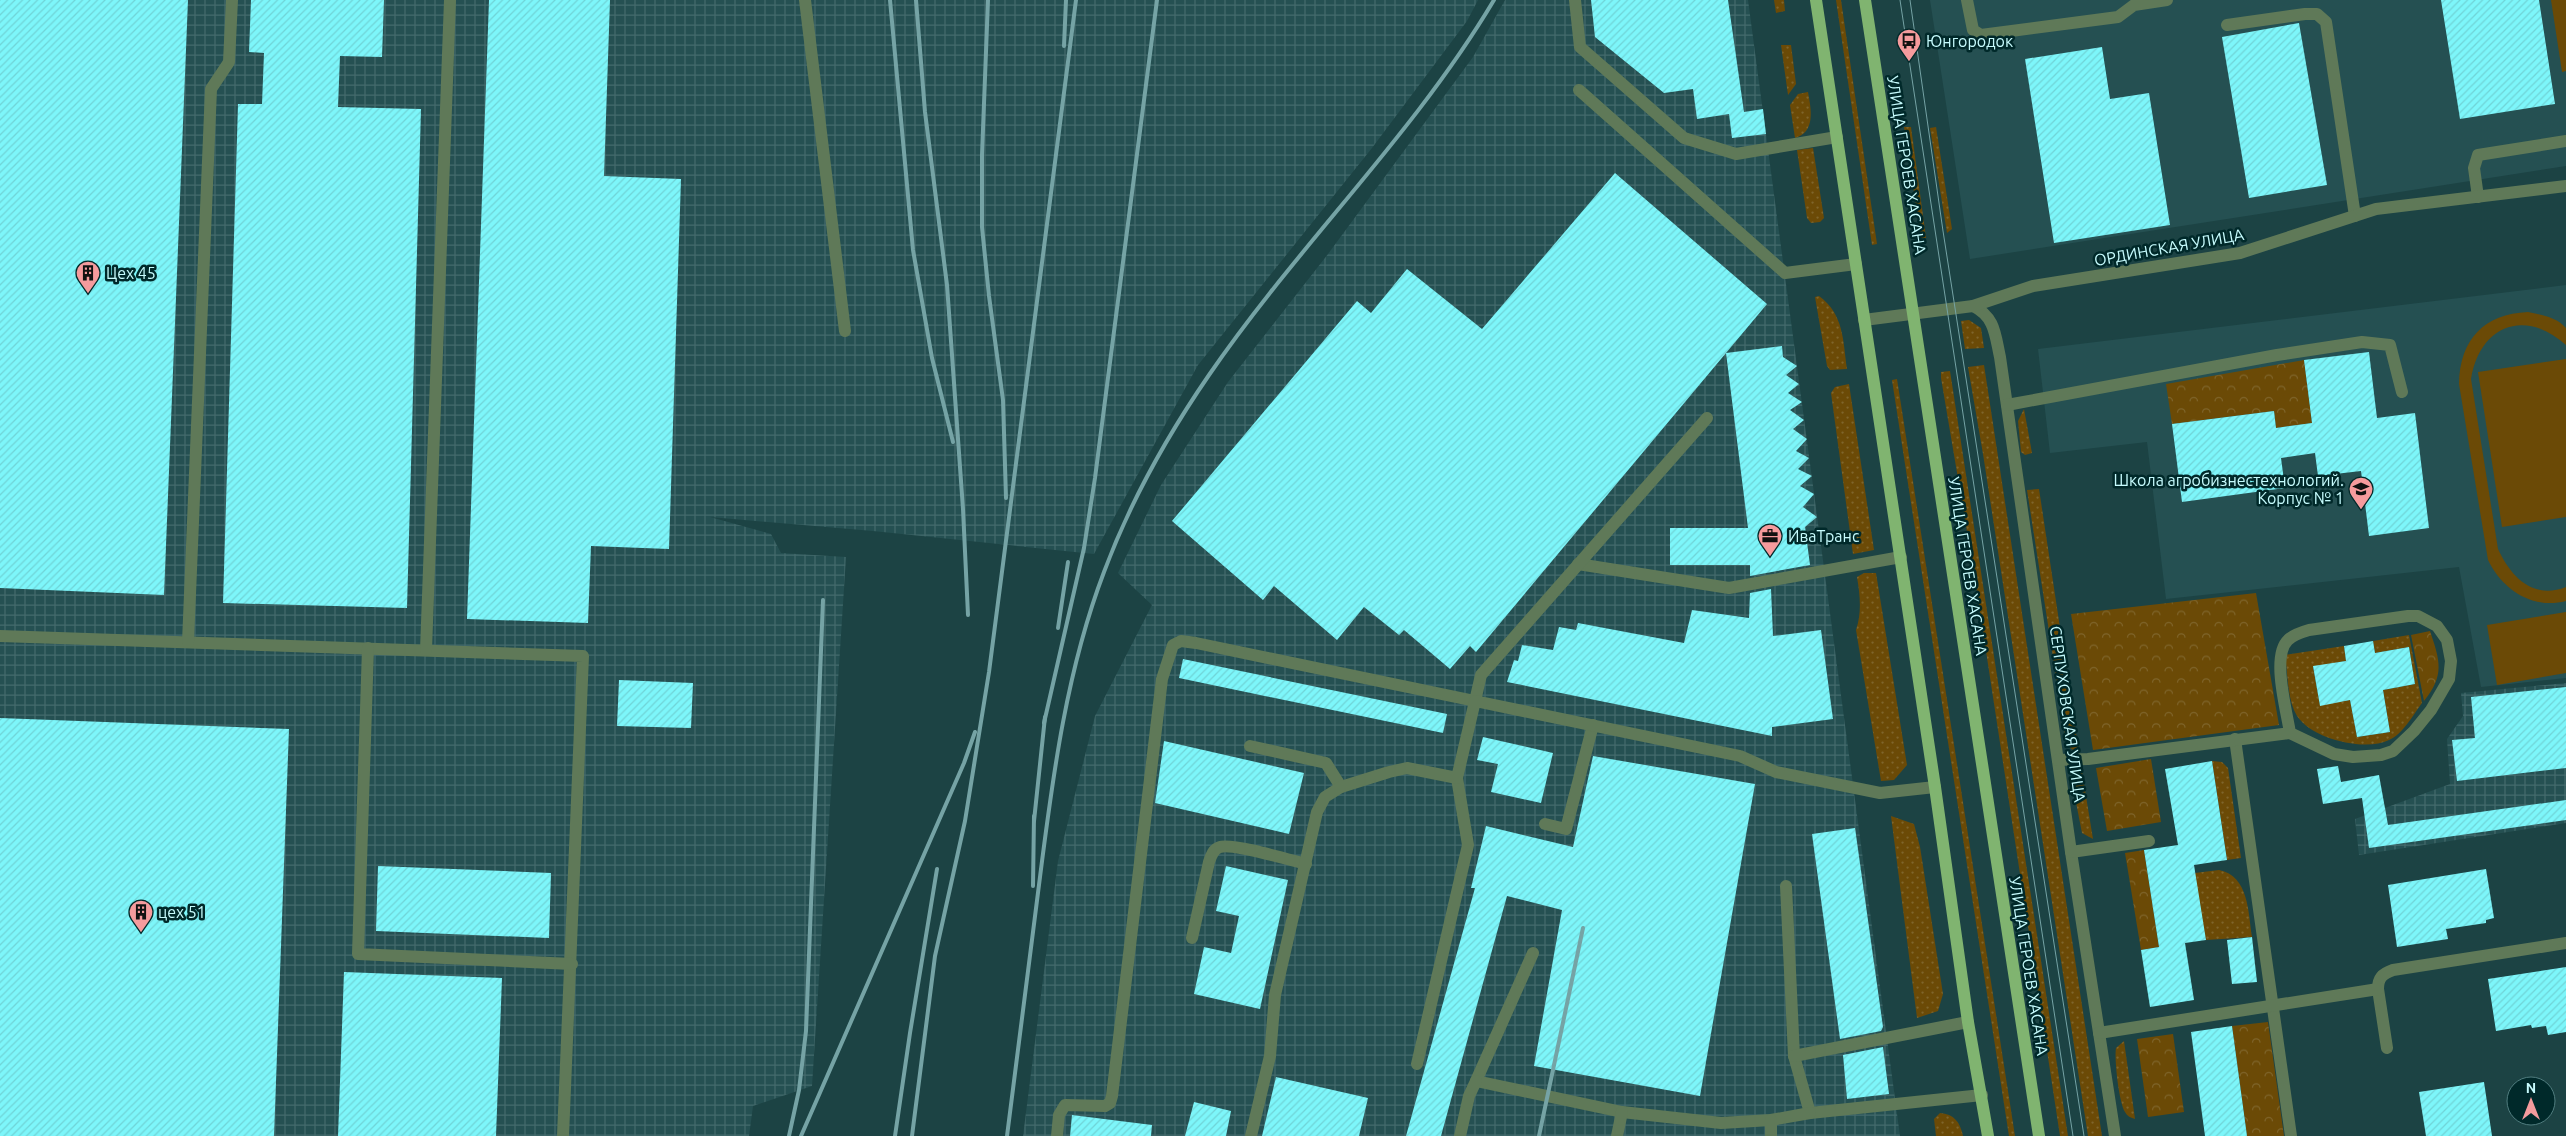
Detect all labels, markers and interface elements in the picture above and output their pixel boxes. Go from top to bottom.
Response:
bus stop icon: Юнгородок [1896,28,1922,62]
place label: Юнгородок [1926,32,2013,50]
street label: УЛИЦА ГЕРОЕВ ХАСАНА [1884,74,1930,256]
street label: ОРДИНСКАЯ УЛИЦА [2093,225,2246,269]
building icon: Цех 45 [75,260,101,294]
place label: Цех 45 [106,264,156,282]
place label: Школа агробизнестехнологий. Корпус № 1 [2113,471,2344,507]
street label: УЛИЦА ГЕРОЕВ ХАСАНА [1945,475,1991,657]
school or university icon: Школа агробизнестехнологий. Корпус № 1 [2348,476,2374,510]
office icon: ИваТранс [1757,523,1783,557]
place label: ИваТранс [1788,527,1860,545]
street label: СЕРПУХОВСКАЯ УЛИЦА [2047,625,2089,804]
street label: УЛИЦА ГЕРОЕВ ХАСАНА [2006,875,2052,1057]
building icon: цех 51 [128,899,154,933]
place label: цех 51 [158,903,206,921]
north arrow [2506,1076,2556,1126]
text: N [2526,1080,2536,1096]

